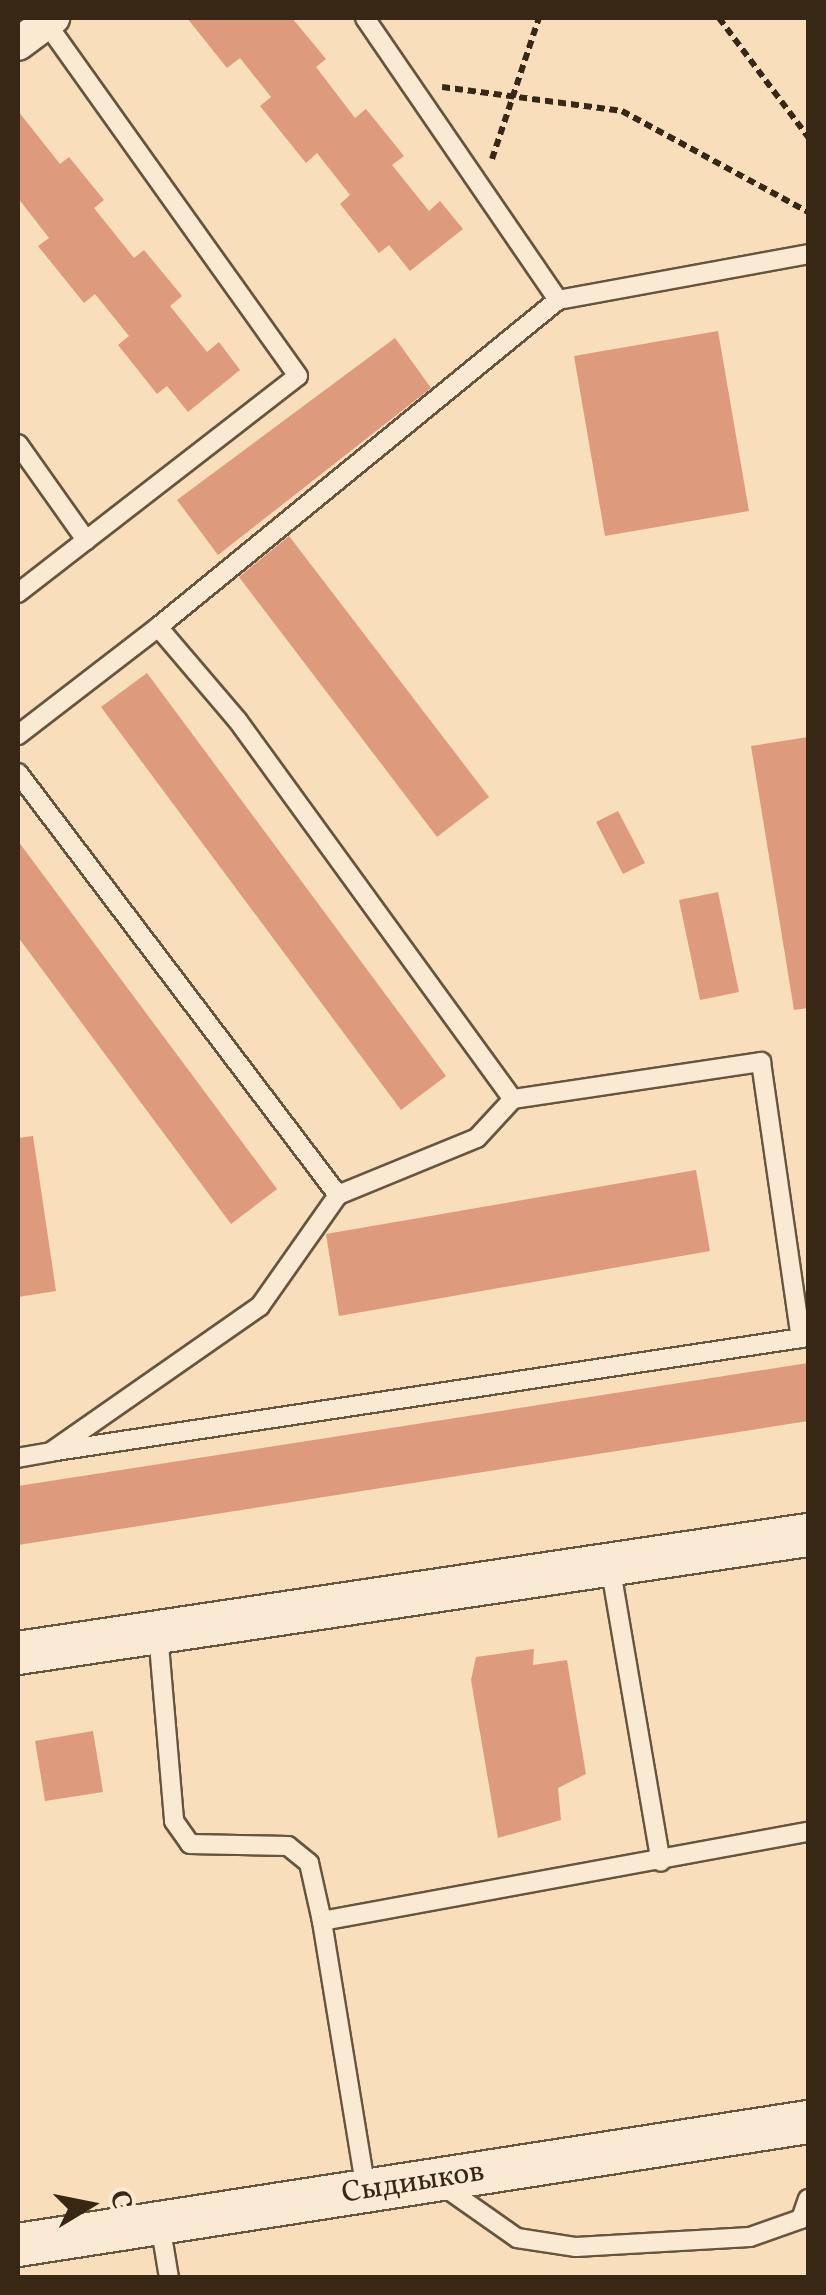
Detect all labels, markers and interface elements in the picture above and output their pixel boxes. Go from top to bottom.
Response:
street label: Сыдиыков [339,2154,487,2212]
north arrow [40,2155,140,2255]
text: С [99,2187,141,2212]

